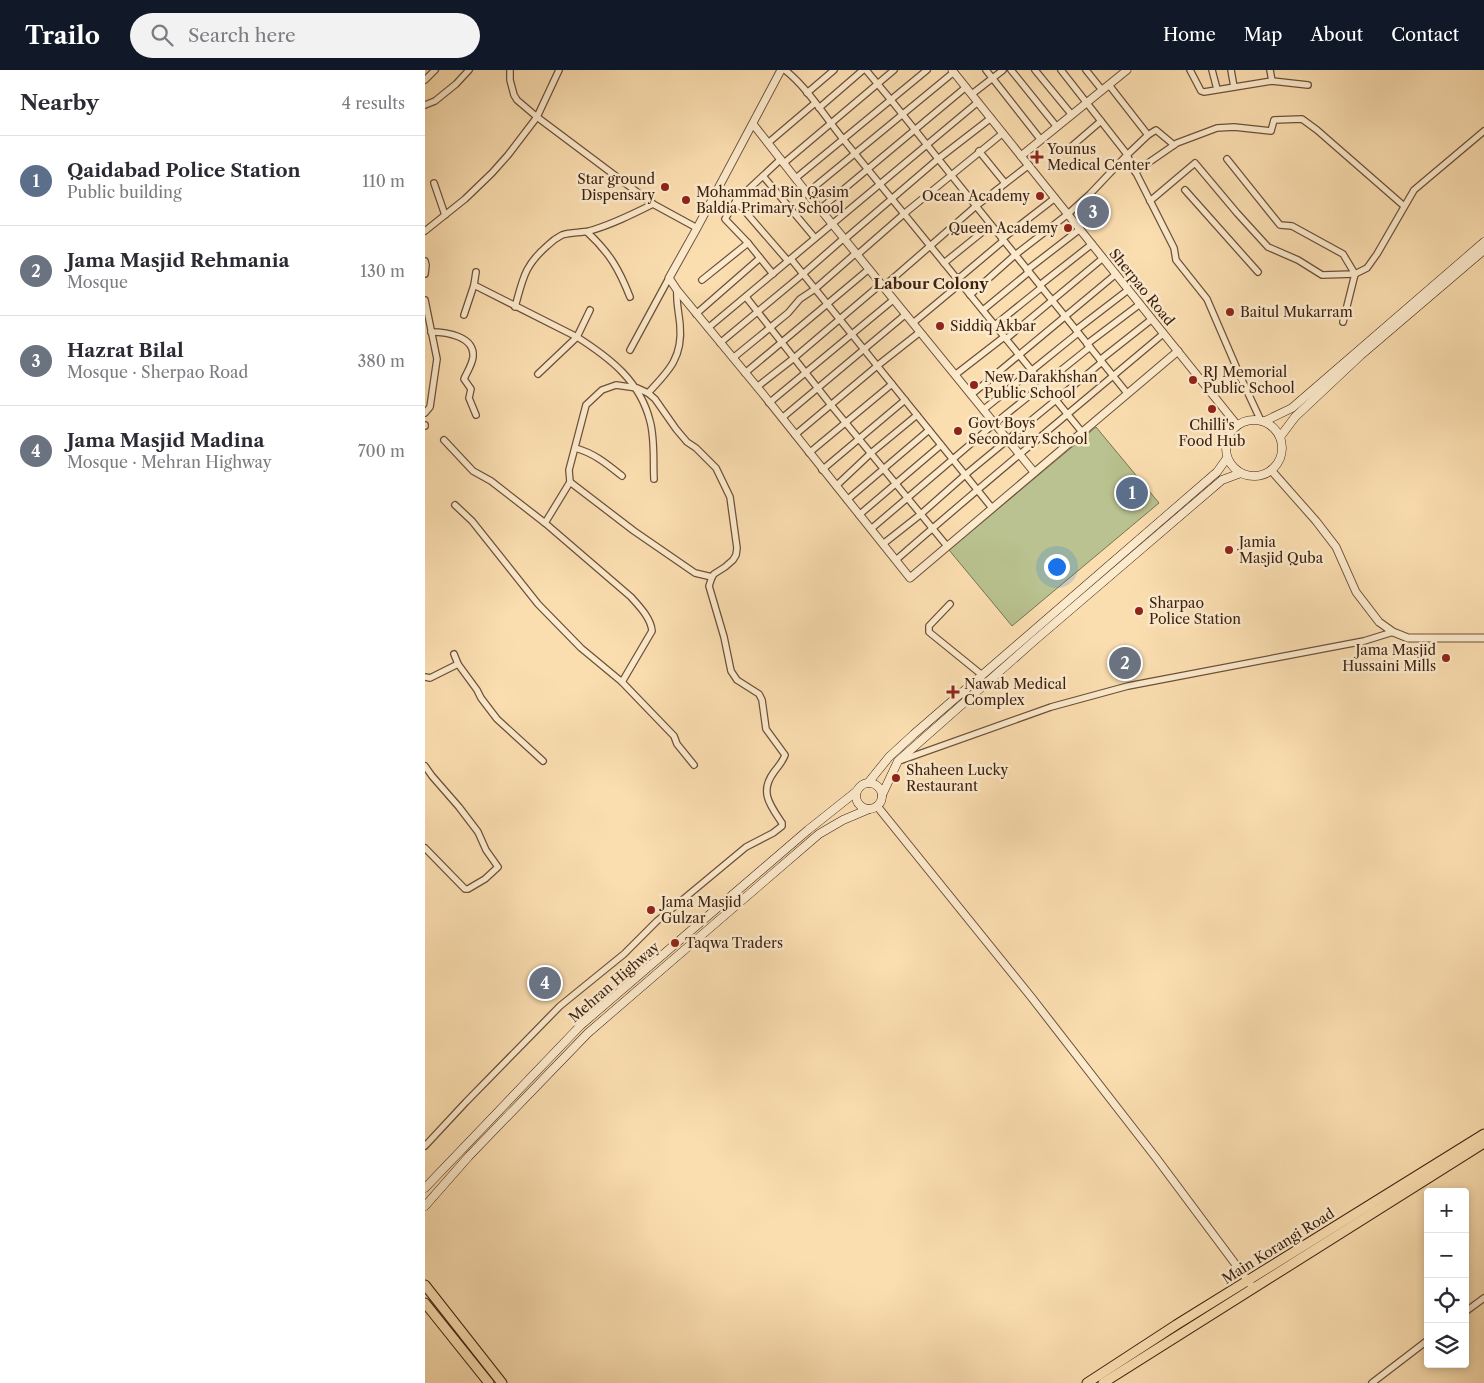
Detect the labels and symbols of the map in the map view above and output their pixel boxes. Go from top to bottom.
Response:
place label: Younus Medical Center [1046,140,1150,174]
marker: Younus Medical Center [1031,151,1043,163]
place label: Star ground Dispensary [577,170,655,204]
marker: Star ground Dispensary [659,181,671,193]
place label: Mohammad Bin Qasim Baldia Primary School [696,183,849,217]
place label: Ocean Academy [922,187,1030,205]
marker: Ocean Academy [1034,190,1046,202]
pin: 3 [1077,193,1109,231]
marker: Mohammad Bin Qasim Baldia Primary School [680,194,692,206]
place label: Queen Academy [948,219,1058,237]
marker: Queen Academy [1062,222,1074,234]
street label: Sherpao Road [1105,245,1179,329]
district label: Labour Colony [874,274,989,293]
place label: Baitul Mukarram [1240,303,1353,321]
marker: Baitul Mukarram [1224,306,1236,318]
place label: Siddiq Akbar [950,317,1036,335]
marker: Siddiq Akbar [934,320,946,332]
place label: RJ Memorial Public School [1203,363,1295,397]
place label: New Darakhshan Public School [984,368,1098,402]
marker: RJ Memorial Public School [1187,374,1199,386]
marker: New Darakhshan Public School [968,379,980,391]
marker: Chilli's Food Hub [1206,403,1218,415]
place label: Govt Boys Secondary School [968,414,1088,448]
place label: Chilli's Food Hub [1179,416,1245,450]
marker: Govt Boys Secondary School [952,425,964,437]
pin: 1 [1116,474,1148,512]
place label: Jamia Masjid Quba [1237,533,1324,567]
marker: Jamia Masjid Quba [1223,544,1235,556]
your location [1044,554,1070,580]
place label: Sharpao Police Station [1149,594,1241,628]
marker: Sharpao Police Station [1133,605,1145,617]
place label: Jama Masjid Hussaini Mills [1342,641,1436,675]
pin: 2 [1109,644,1141,682]
marker: Jama Masjid Hussaini Mills [1440,652,1452,664]
place label: Nawab Medical Complex [964,675,1066,709]
marker: Nawab Medical Complex [946,685,960,699]
place label: Shaheen Lucky Restaurant [906,761,1008,795]
marker: Shaheen Lucky Restaurant [890,772,902,784]
place label: Jama Masjid Gulzar [659,893,742,927]
marker: Jama Masjid Gulzar [645,904,657,916]
place label: Taqwa Traders [685,934,783,952]
marker: Taqwa Traders [669,937,681,949]
street label: Mehran Highway [565,938,663,1026]
pin: 4 [529,964,561,1002]
street label: Main Korangi Road [1218,1204,1338,1288]

